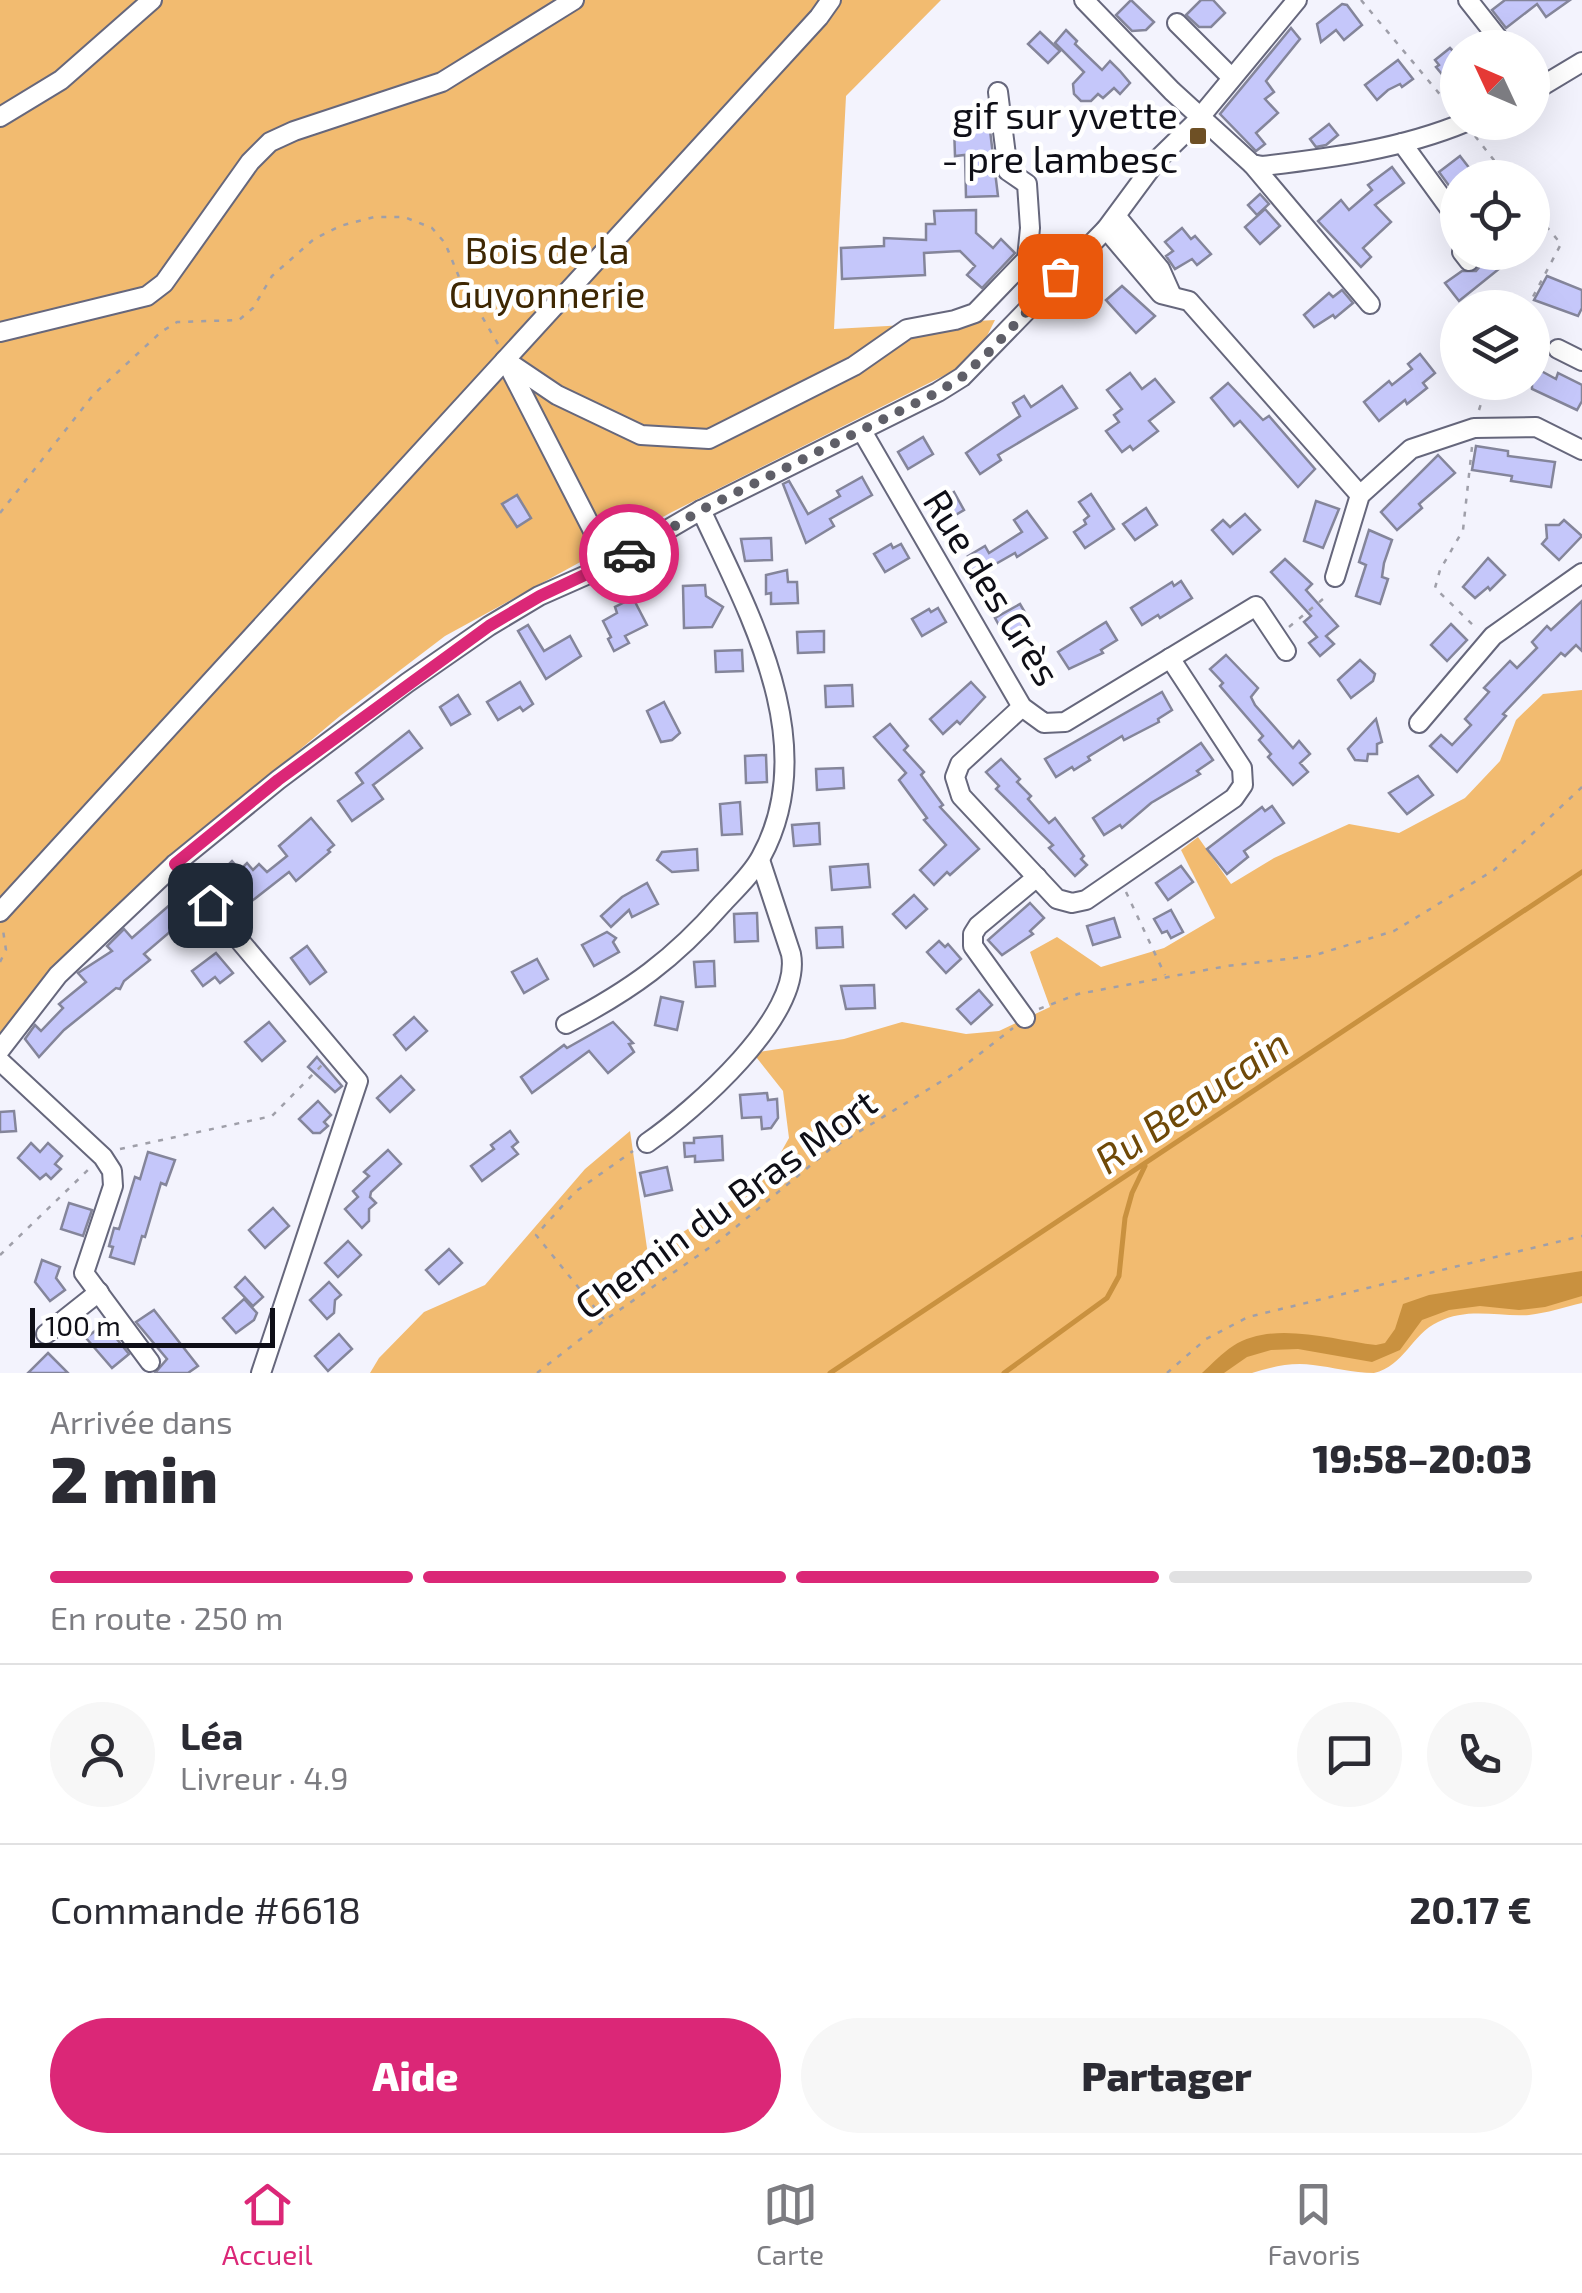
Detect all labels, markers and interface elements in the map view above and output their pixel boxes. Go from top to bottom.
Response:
north arrow [1440,30,1550,140]
map controls [1440,30,1550,400]
place label: gif sur yvette - pre lambesc [941,91,1178,181]
marker: gif sur yvette - pre lambesc [1187,125,1209,147]
button: locate [1440,160,1550,270]
park label: Bois de la Guyonnerie [449,226,645,316]
pin [1018,234,1103,319]
icon: bag [1033,249,1088,304]
button: layers [1440,290,1550,400]
street label: Rue des Grès [915,481,1071,693]
courier [579,504,679,604]
icon: car [602,527,657,582]
pin [168,863,253,948]
icon: home [183,878,238,933]
water label: Ru Beaucain [1085,1018,1297,1182]
street label: Chemin du Bras Mort [565,1078,885,1328]
scale bar [30,1303,275,1348]
text: 100 m [45,1308,121,1342]
text: Arrivée dans [50,1402,233,1440]
text: 19:58–20:03 [1312,1435,1532,1481]
text: 2 min [50,1438,218,1516]
text: En route · 250 m [50,1598,283,1636]
button: person [50,1702,155,1807]
button: chat [1297,1702,1402,1807]
button: phone [1427,1702,1532,1807]
text: Léa [180,1712,243,1758]
text: Livreur · 4.9 [180,1758,348,1796]
text: Commande #6618 [50,1886,361,1932]
text: 20.17 € [1409,1886,1532,1932]
button: Aide [50,2018,781,2133]
button: Partager [801,2018,1532,2133]
tab: Accueil [222,2177,313,2271]
tab: Carte [756,2177,824,2271]
tab: Favoris [1268,2177,1360,2271]

